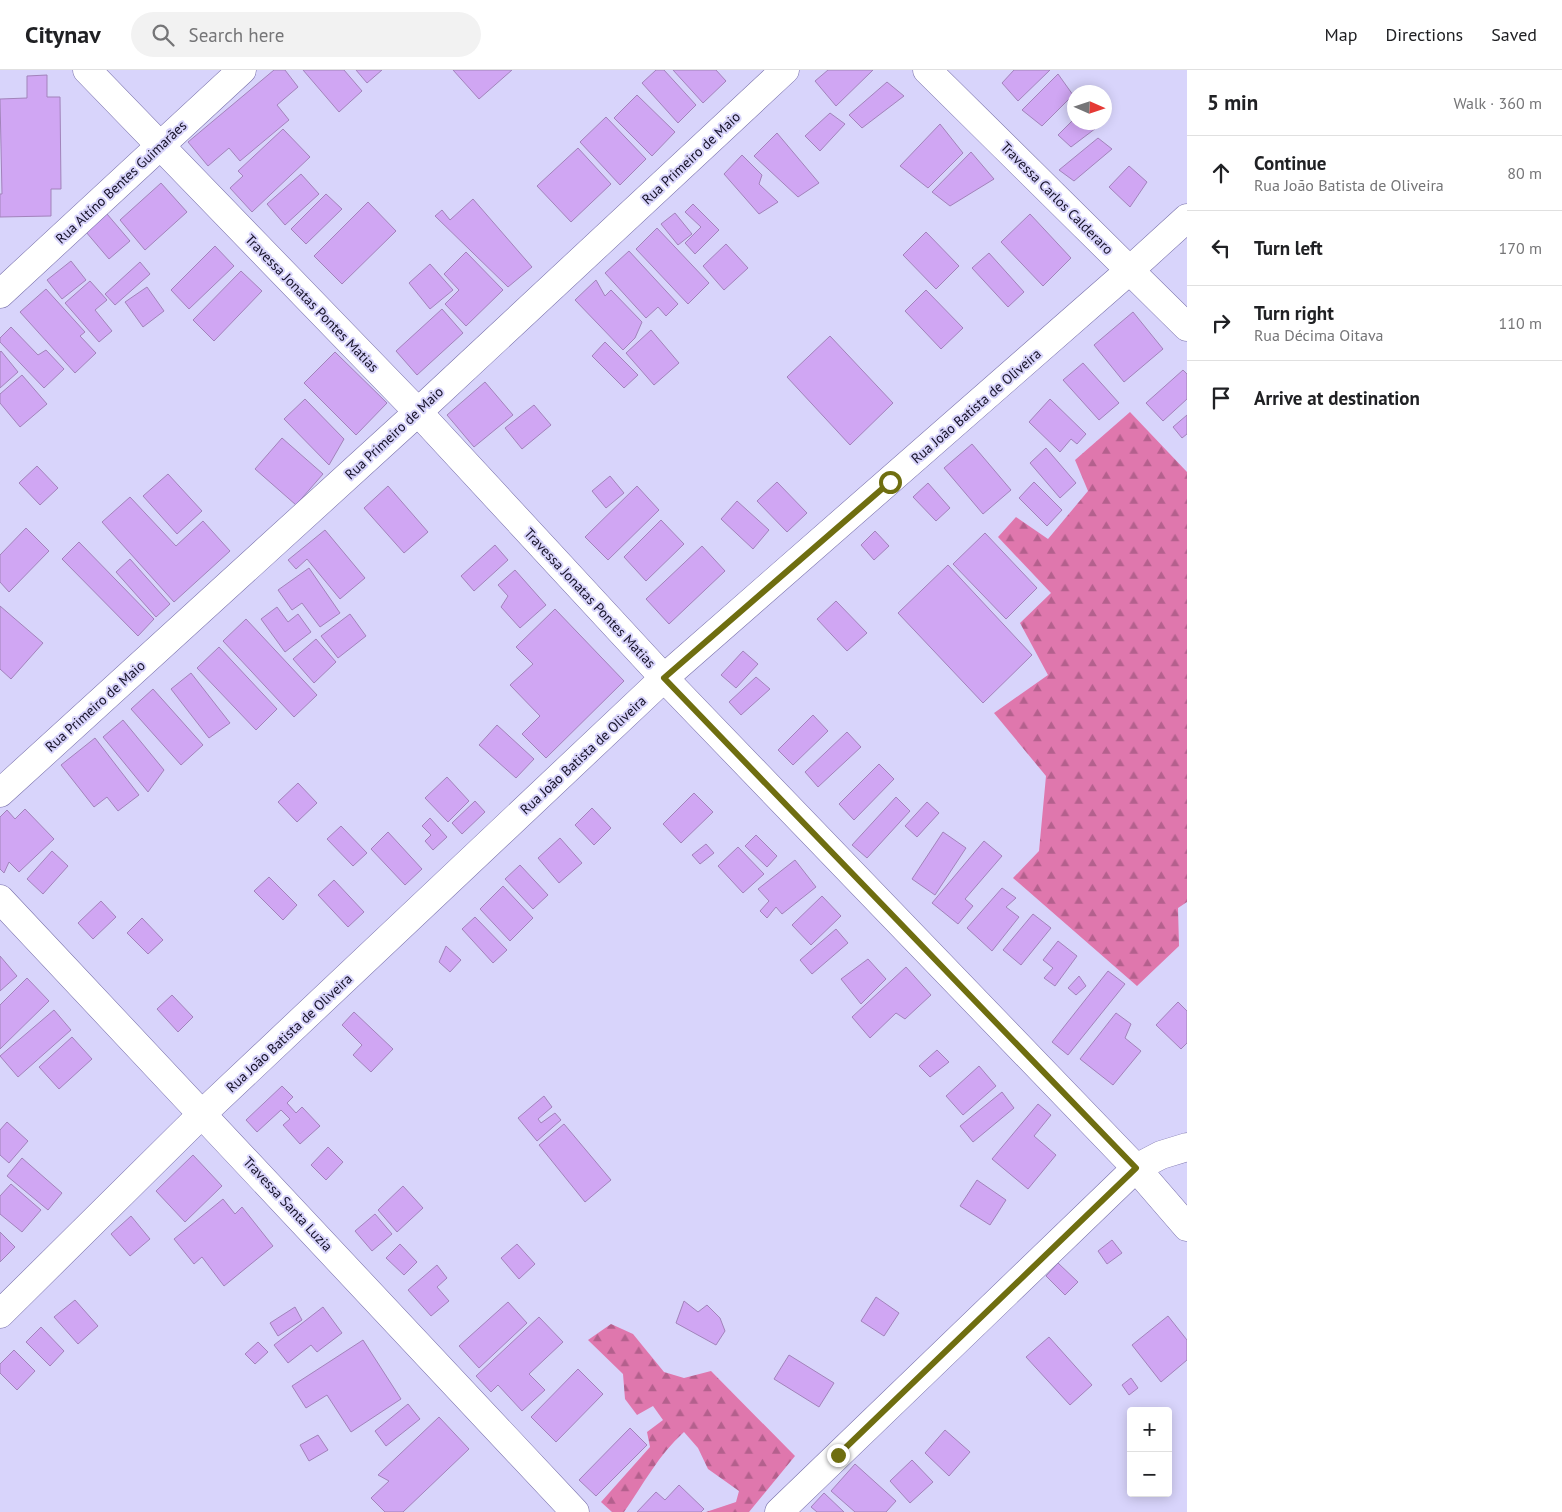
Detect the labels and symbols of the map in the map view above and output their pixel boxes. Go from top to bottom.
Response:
north arrow [1067,85,1112,130]
street label: Rua Primeiro de Maio [638,108,744,208]
street label: Rua Altíno Bentes Guimarães [52,116,190,248]
street label: Travessa Carlos Calderaro [997,138,1117,258]
street label: Travessa Jonatas Pontes Matias [241,230,383,376]
street label: Rua João Batista de Oliveira [907,345,1045,467]
street label: Rua Primeiro de Maio [341,383,447,483]
route start [879,471,902,494]
street label: Travessa Jonatas Pontes Matias [520,524,660,672]
street label: Rua Primeiro de Maio [41,656,149,756]
street label: Rua João Batista de Oliveira [516,692,650,818]
street label: Rua João Batista de Oliveira [222,970,356,1096]
street label: Travessa Santa Luzia [239,1153,337,1255]
route end [827,1444,850,1467]

